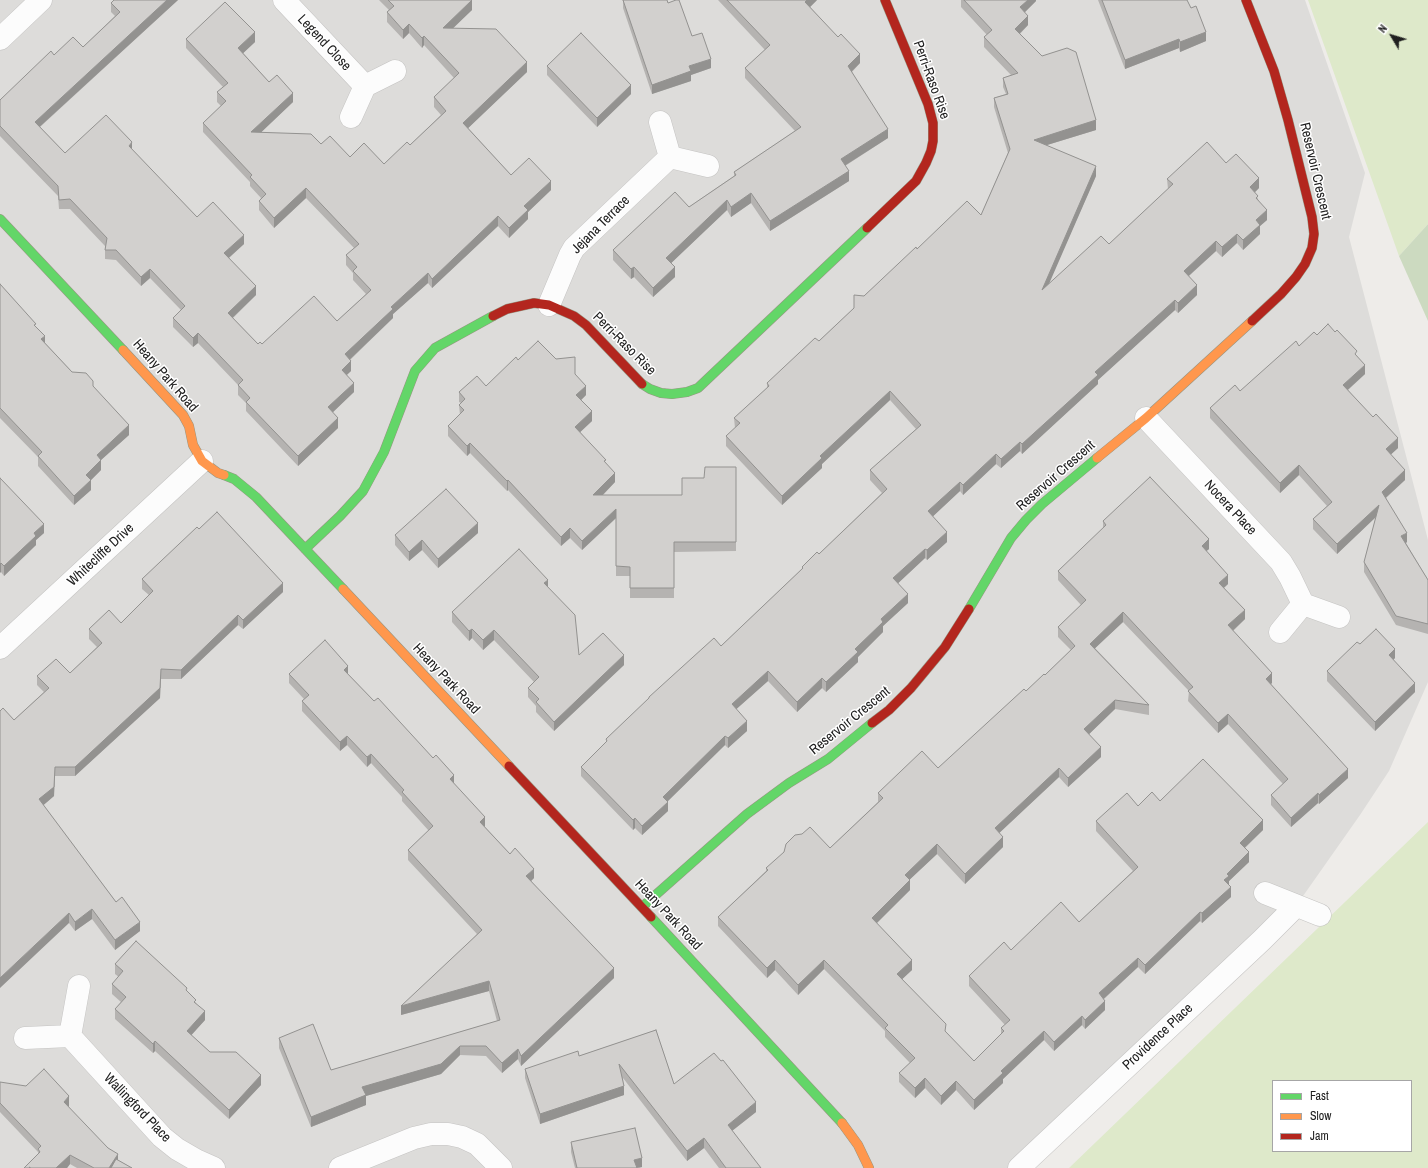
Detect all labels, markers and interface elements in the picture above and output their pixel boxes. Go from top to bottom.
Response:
street label: Legend Close [294,11,354,75]
north arrow [1372,16,1412,56]
text: N [1375,22,1390,35]
street label: Perri-Raso Rise [909,38,953,122]
street label: Reservoir Crescent [1296,121,1334,221]
street label: Jejana Terrace [568,192,634,258]
street label: Perri-Raso Rise [589,309,659,379]
street label: Heany Park Road [129,336,201,416]
street label: Reservoir Crescent [1013,437,1099,515]
street label: Nocera Place [1200,477,1260,539]
street label: Whitecliffe Drive [64,520,138,590]
street label: Heany Park Road [409,640,483,718]
street label: Reservoir Crescent [806,683,894,759]
street label: Heany Park Road [631,876,705,954]
street label: Providence Place [1119,1000,1197,1074]
street label: Wallingford Place [100,1070,174,1146]
legend [1272,1080,1412,1152]
text: Fast [1310,1088,1329,1104]
text: Slow [1310,1108,1331,1124]
text: Jam [1310,1128,1329,1144]

